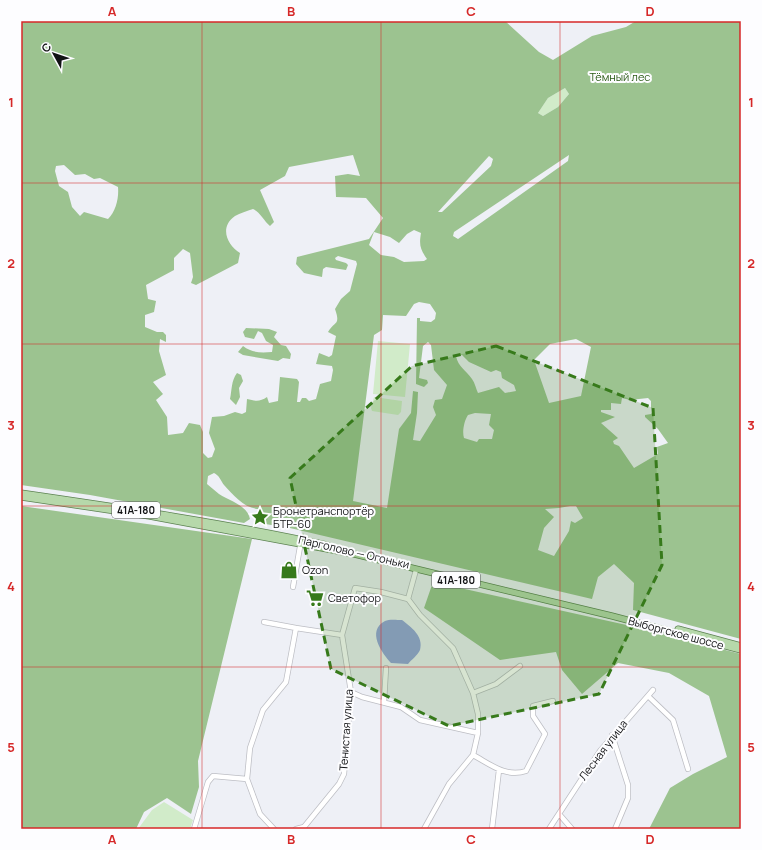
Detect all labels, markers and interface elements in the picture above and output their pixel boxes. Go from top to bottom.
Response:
text: A [108,2,117,20]
text: B [287,2,295,20]
text: C [466,2,476,20]
text: D [645,2,655,20]
north arrow [34,34,74,74]
text: С [38,39,54,55]
park label: Тёмный лес [590,69,650,84]
text: 1 [8,93,14,111]
text: 1 [748,93,754,111]
text: 2 [7,254,15,272]
text: 2 [747,254,755,272]
text: 3 [7,416,15,434]
text: 3 [747,416,755,434]
road number: 41А-180 [112,502,160,518]
place label: Бронетранспортёр БТР-60 [273,503,375,531]
place icon: Бронетранспортёр БТР-60 [250,507,270,527]
street label: Парголово — Огоньки [297,531,411,572]
shop icon: Ozon [279,560,299,580]
place label: Ozon [302,562,328,577]
road number: 41А-180 [432,572,480,588]
text: 4 [7,577,15,595]
text: 4 [747,577,755,595]
supermarket icon: Светофор [305,588,325,608]
place label: Светофор [328,590,382,605]
street label: Выборгское шоссе [627,613,726,653]
street label: Тенистая улица [335,689,356,771]
street label: Лесная улица [575,716,630,783]
text: 5 [7,738,15,756]
text: 5 [747,738,755,756]
text: A [108,830,117,848]
text: B [287,830,295,848]
text: C [466,830,476,848]
text: D [645,830,655,848]

